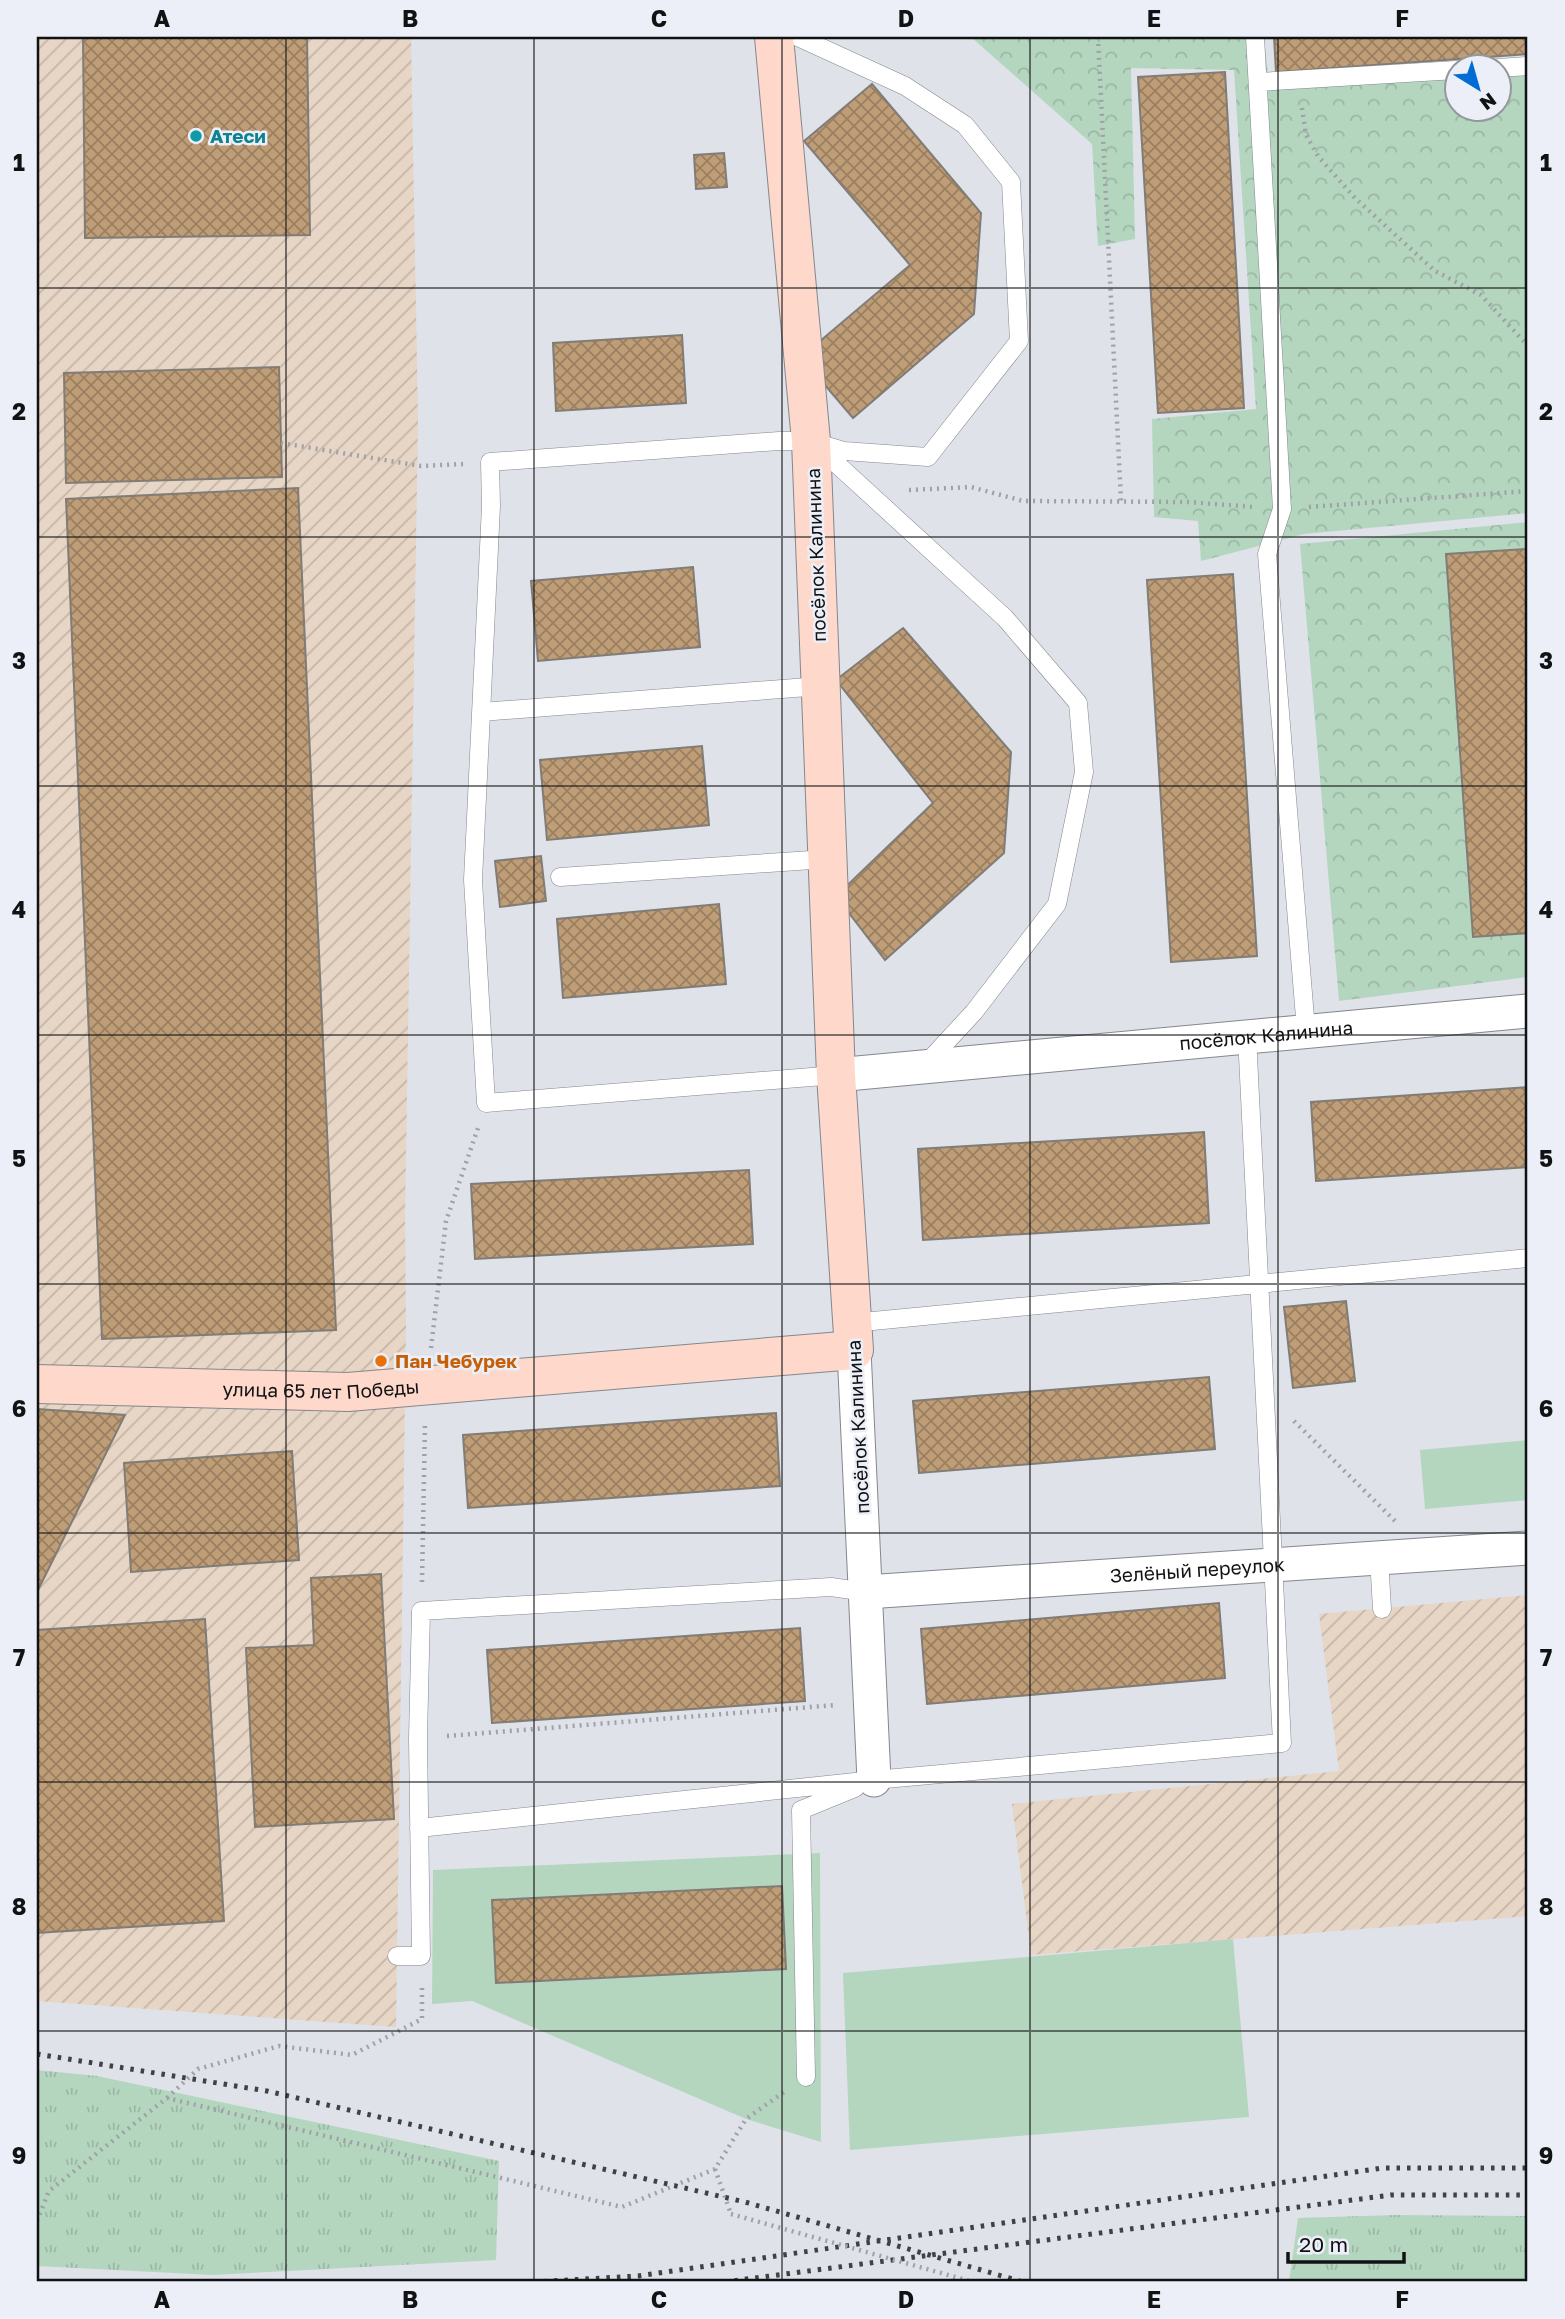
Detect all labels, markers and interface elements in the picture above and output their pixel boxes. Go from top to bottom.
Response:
text: A [154,4,171,32]
text: B [402,4,418,32]
text: C [651,4,667,32]
text: D [898,4,914,32]
text: E [1147,4,1161,32]
text: F [1395,4,1409,32]
north arrow [1442,52,1512,122]
text: N [1476,88,1501,116]
place label: Атеси [210,124,266,147]
marker: Атеси [188,128,204,144]
text: 1 [13,148,25,176]
text: 1 [1540,148,1552,176]
text: 2 [12,397,26,425]
text: 2 [1539,397,1553,425]
street label: посёлок Калинина [801,468,830,642]
text: 3 [12,646,26,674]
text: 3 [1539,646,1553,674]
text: 4 [12,895,26,923]
text: 4 [1539,895,1553,923]
street label: посёлок Калинина [1178,1015,1354,1054]
text: 5 [12,1144,26,1172]
text: 5 [1539,1144,1553,1172]
street label: посёлок Калинина [841,1339,874,1515]
place label: Пан Чебурек [395,1349,517,1372]
marker: Пан Чебурек [373,1353,389,1369]
street label: улица 65 лет Победы [222,1374,420,1403]
text: 6 [12,1394,26,1422]
text: 6 [1539,1394,1553,1422]
street label: Зелёный переулок [1109,1552,1286,1587]
text: 7 [13,1643,25,1671]
text: 7 [1540,1643,1552,1671]
text: 8 [12,1892,26,1920]
text: 8 [1539,1892,1553,1920]
text: 9 [12,2141,26,2169]
text: 9 [1539,2141,1553,2169]
scale bar [1288,2221,1404,2265]
text: 20 m [1299,2231,1348,2257]
text: A [154,2285,171,2313]
text: B [402,2285,418,2313]
text: C [651,2285,667,2313]
text: D [898,2285,914,2313]
text: E [1147,2285,1161,2313]
text: F [1395,2285,1409,2313]

